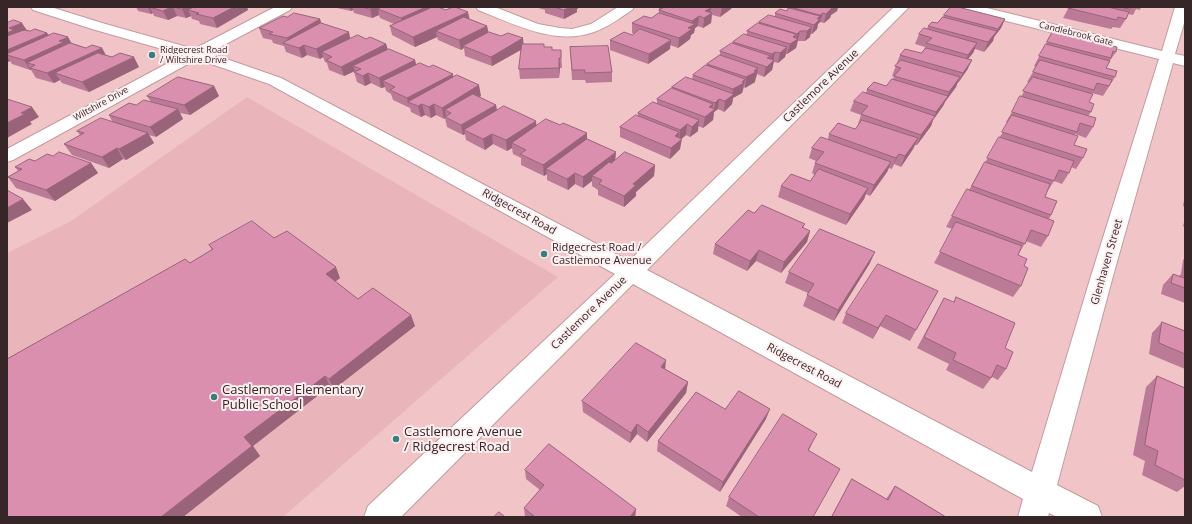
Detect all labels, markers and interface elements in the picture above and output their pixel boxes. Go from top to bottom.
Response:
street label: Candlebrook Gate [1038,20,1114,48]
place label: Ridgecrest Road / Wiltshire Drive [160,45,228,66]
street label: Castlemore Avenue [781,47,861,125]
marker: Ridgecrest Road / Wiltshire Drive [147,50,157,60]
street label: Wiltshire Drive [72,84,130,124]
street label: Ridgecrest Road [480,186,558,238]
street label: Glenhaven Street [1088,218,1126,306]
place label: Ridgecrest Road / Castlemore Avenue [552,241,652,267]
marker: Ridgecrest Road / Castlemore Avenue [539,249,549,259]
street label: Castlemore Avenue [549,274,629,352]
street label: Ridgecrest Road [764,341,844,391]
place label: Castlemore Elementary Public School [222,382,363,413]
marker: Castlemore Elementary Public School [209,392,219,402]
place label: Castlemore Avenue / Ridgecrest Road [404,424,522,455]
marker: Castlemore Avenue / Ridgecrest Road [391,434,401,444]

